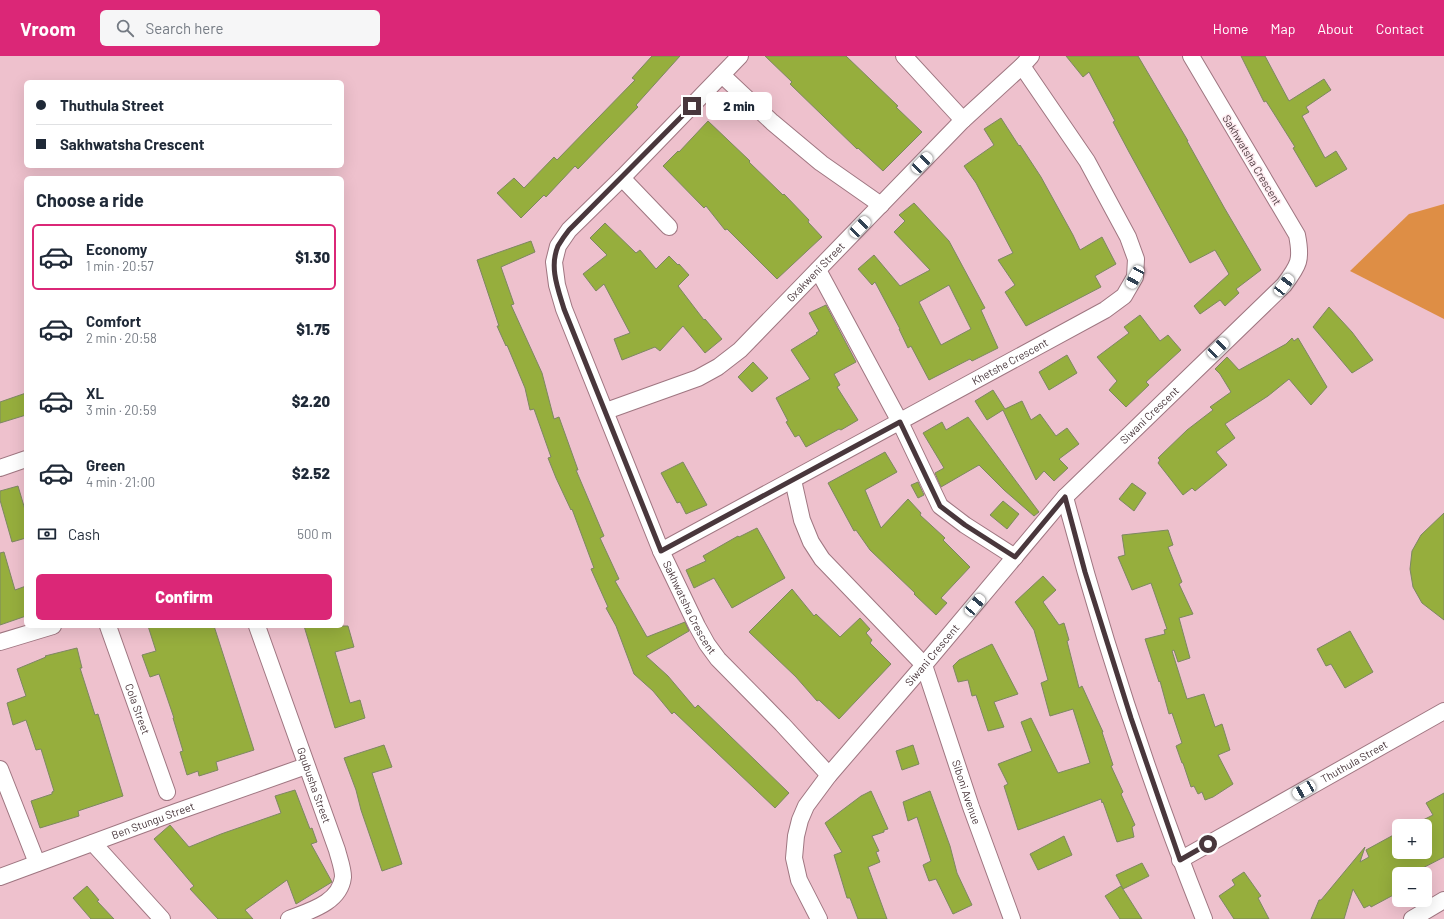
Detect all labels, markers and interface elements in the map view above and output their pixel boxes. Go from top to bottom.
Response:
search box [100,10,380,46]
text: Vroom [20,17,76,40]
icon: search [114,17,136,39]
text: Search here [146,19,224,37]
text: Home [1213,20,1249,37]
text: Map [1271,20,1295,37]
text: About [1317,20,1354,37]
text: Contact [1376,20,1424,37]
callout: 2 min [706,92,772,120]
text: Thuthula Street [60,96,164,114]
route end [683,97,701,115]
text: 2 min [723,98,755,114]
street label: Sakhwatsha Crescent [1220,112,1285,207]
text: Sakhwatsha Crescent [60,135,204,153]
car [909,150,935,176]
text: Choose a ride [36,189,144,211]
car [847,214,873,240]
icon: car [38,239,74,275]
street label: Gxakweni Street [784,239,847,304]
text: Economy [86,240,147,258]
text: $1.30 [295,248,330,266]
text: 1 min · 20:57 [86,258,154,274]
car [1124,264,1146,290]
car [1272,272,1296,298]
icon: car [38,311,74,347]
text: Comfort [86,312,141,330]
text: $1.75 [296,320,330,338]
text: 2 min · 20:58 [86,330,157,346]
street label: Khetshe Crescent [969,335,1050,387]
car [1205,335,1231,361]
icon: car [38,383,74,419]
text: XL [86,384,104,402]
street label: Siwani Crescent [1117,384,1181,446]
text: $2.20 [292,392,330,410]
text: 3 min · 20:59 [86,402,156,418]
icon: car [38,455,74,491]
text: Green [86,456,125,474]
text: $2.52 [292,464,330,482]
text: 4 min · 21:00 [86,474,155,490]
icon: cash [36,523,58,545]
text: Cash [68,525,100,543]
text: 500 m [297,526,332,542]
street label: Sakhwatsha Crescent [661,558,719,656]
button: Confirm [36,574,332,620]
car [963,592,987,618]
street label: Siwani Crescent [902,621,962,688]
street label: Cola Street [123,682,153,736]
street label: Thuthula Street [1318,737,1390,785]
street label: Gqubusha Street [295,745,334,825]
street label: Siboni Avenue [950,758,984,826]
car [1291,779,1317,801]
street label: Ben Stungu Street [110,799,196,841]
map controls [1392,819,1432,907]
button: + [1392,819,1432,859]
route start [1199,835,1217,853]
button: − [1392,867,1432,907]

